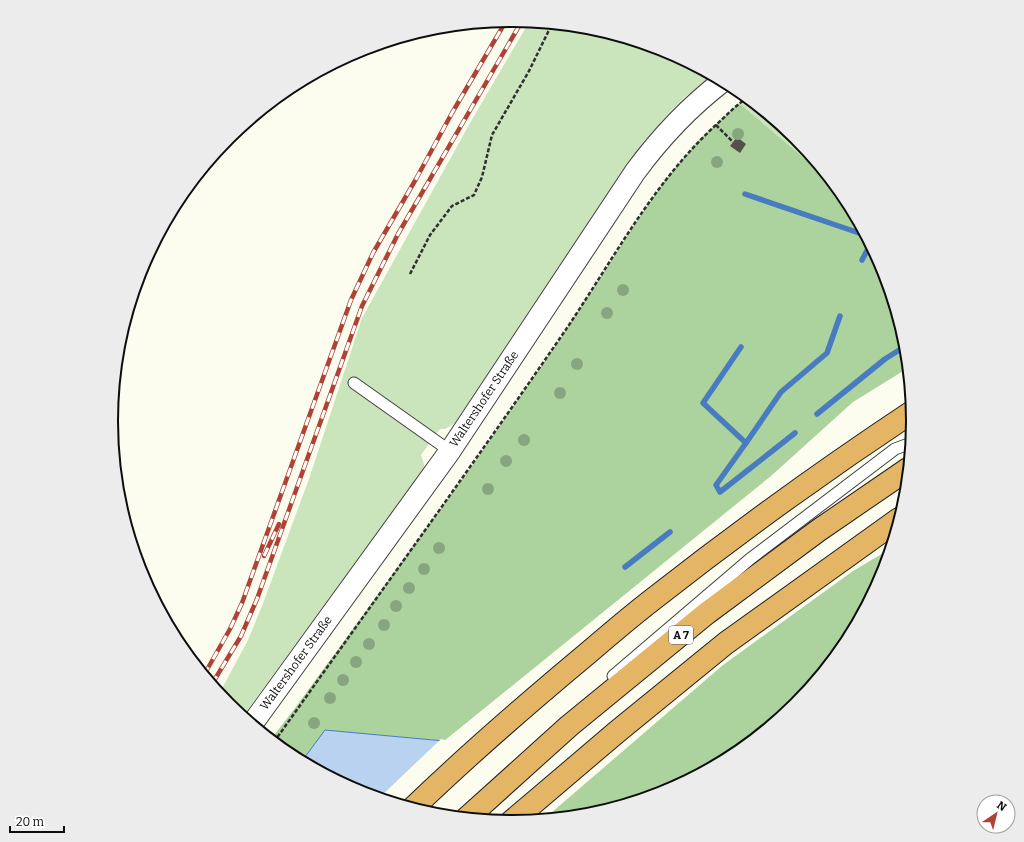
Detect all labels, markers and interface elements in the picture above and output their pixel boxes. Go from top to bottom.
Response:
street label: Waltershofer Straße [447,348,521,450]
street label: Waltershofer Straße [257,613,335,713]
road number: A 7 [669,626,693,644]
north arrow [976,794,1016,834]
text: N [994,798,1009,814]
scale bar [10,808,64,834]
text: 20 m [16,815,45,829]

